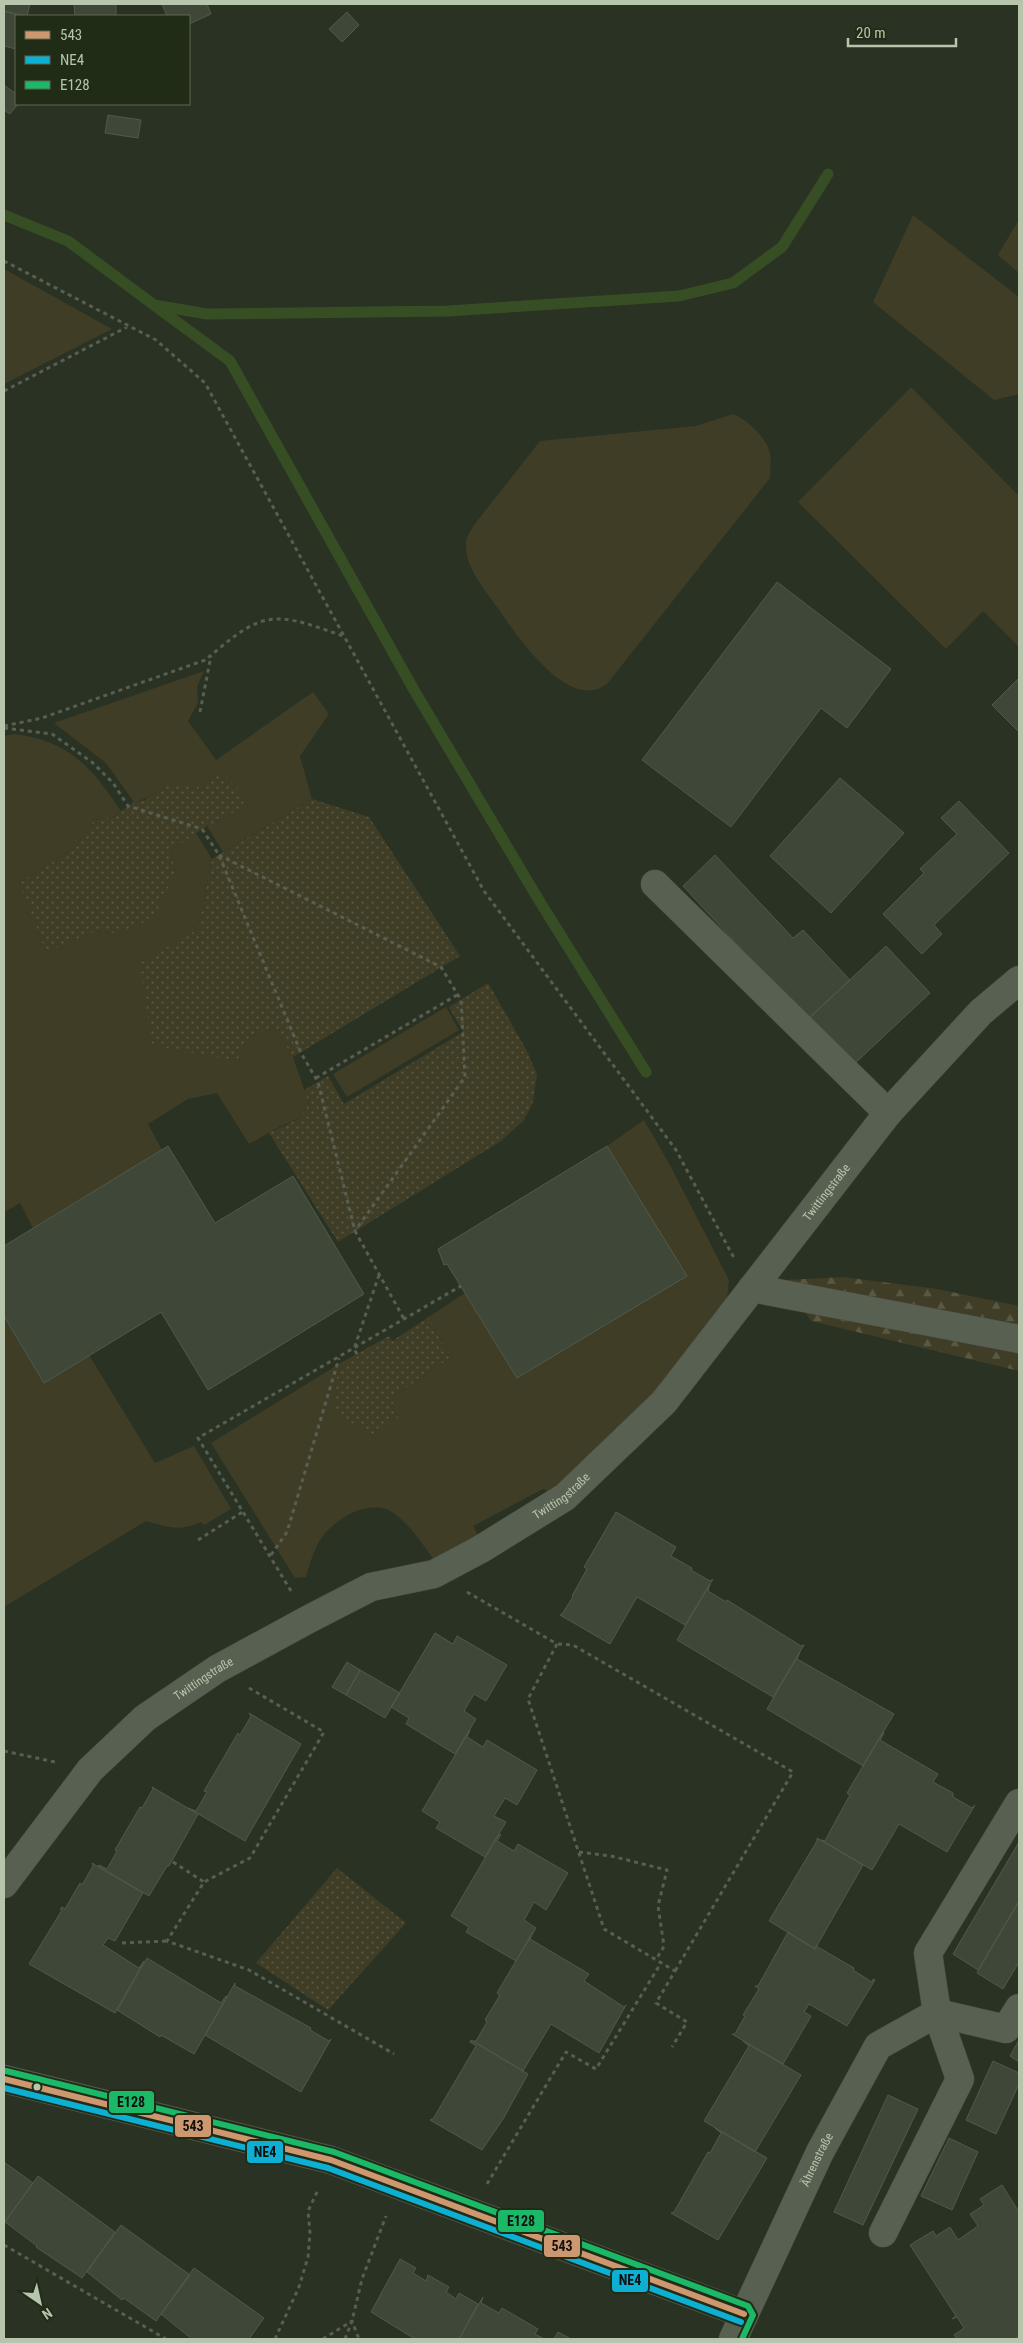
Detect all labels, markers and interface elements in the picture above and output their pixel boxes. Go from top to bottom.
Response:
legend [15,15,190,105]
scale bar [848,15,956,47]
text: 20 m [856,24,886,42]
text: 543 [60,26,82,44]
text: NE4 [60,51,84,69]
text: E128 [60,76,90,94]
street label: Twittingstraße [800,1161,853,1224]
street label: Twittingstraße [530,1470,593,1522]
street label: Twittingstraße [171,1654,236,1703]
unlabelled marker [32,2082,42,2092]
line badge: E128 [108,2090,155,2114]
text: E128 [117,2094,145,2110]
line badge: 543 [174,2114,212,2138]
text: 543 [182,2118,204,2134]
street label: Ährenstraße [797,2130,836,2189]
line badge: NE4 [246,2140,284,2164]
text: NE4 [254,2144,276,2160]
line badge: E128 [497,2209,545,2233]
text: E128 [507,2213,535,2229]
line badge: 543 [543,2234,581,2258]
text: 543 [551,2238,573,2254]
line badge: NE4 [611,2269,649,2293]
text: NE4 [619,2272,641,2288]
north arrow [15,2278,65,2328]
text: N [39,2305,55,2323]

